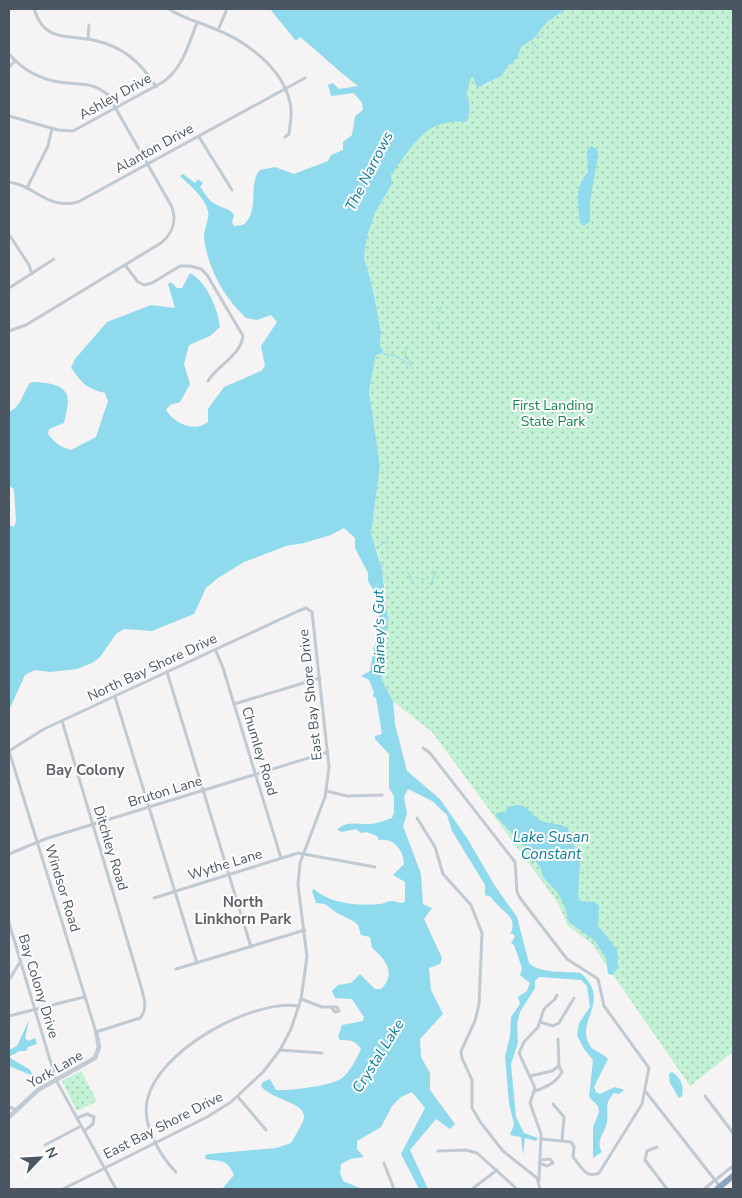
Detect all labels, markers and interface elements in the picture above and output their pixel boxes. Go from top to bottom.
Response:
street label: Ashley Drive [76,69,155,124]
street label: Alanton Drive [112,119,197,178]
water label: The Narrows [340,128,398,214]
park label: First Landing State Park [512,396,594,431]
water label: Rainey's Gut [368,589,390,674]
street label: East Bay Shore Drive [294,628,327,761]
street label: North Bay Shore Drive [84,629,220,706]
street label: Chumley Road [237,704,282,798]
district label: Bay Colony [46,760,124,780]
street label: Bruton Lane [126,771,205,812]
street label: Ditchley Road [89,803,132,893]
water label: Lake Susan Constant [513,827,589,864]
street label: Windsor Road [40,842,85,934]
street label: Wythe Lane [186,844,265,885]
district label: North Linkhorn Park [195,892,292,929]
street label: Bay Colony Drive [14,932,63,1041]
water label: Crystal Lake [347,1015,409,1097]
street label: York Lane [23,1046,86,1093]
street label: East Bay Shore Drive [100,1087,226,1164]
north arrow [15,1133,65,1183]
text: N [41,1144,62,1161]

